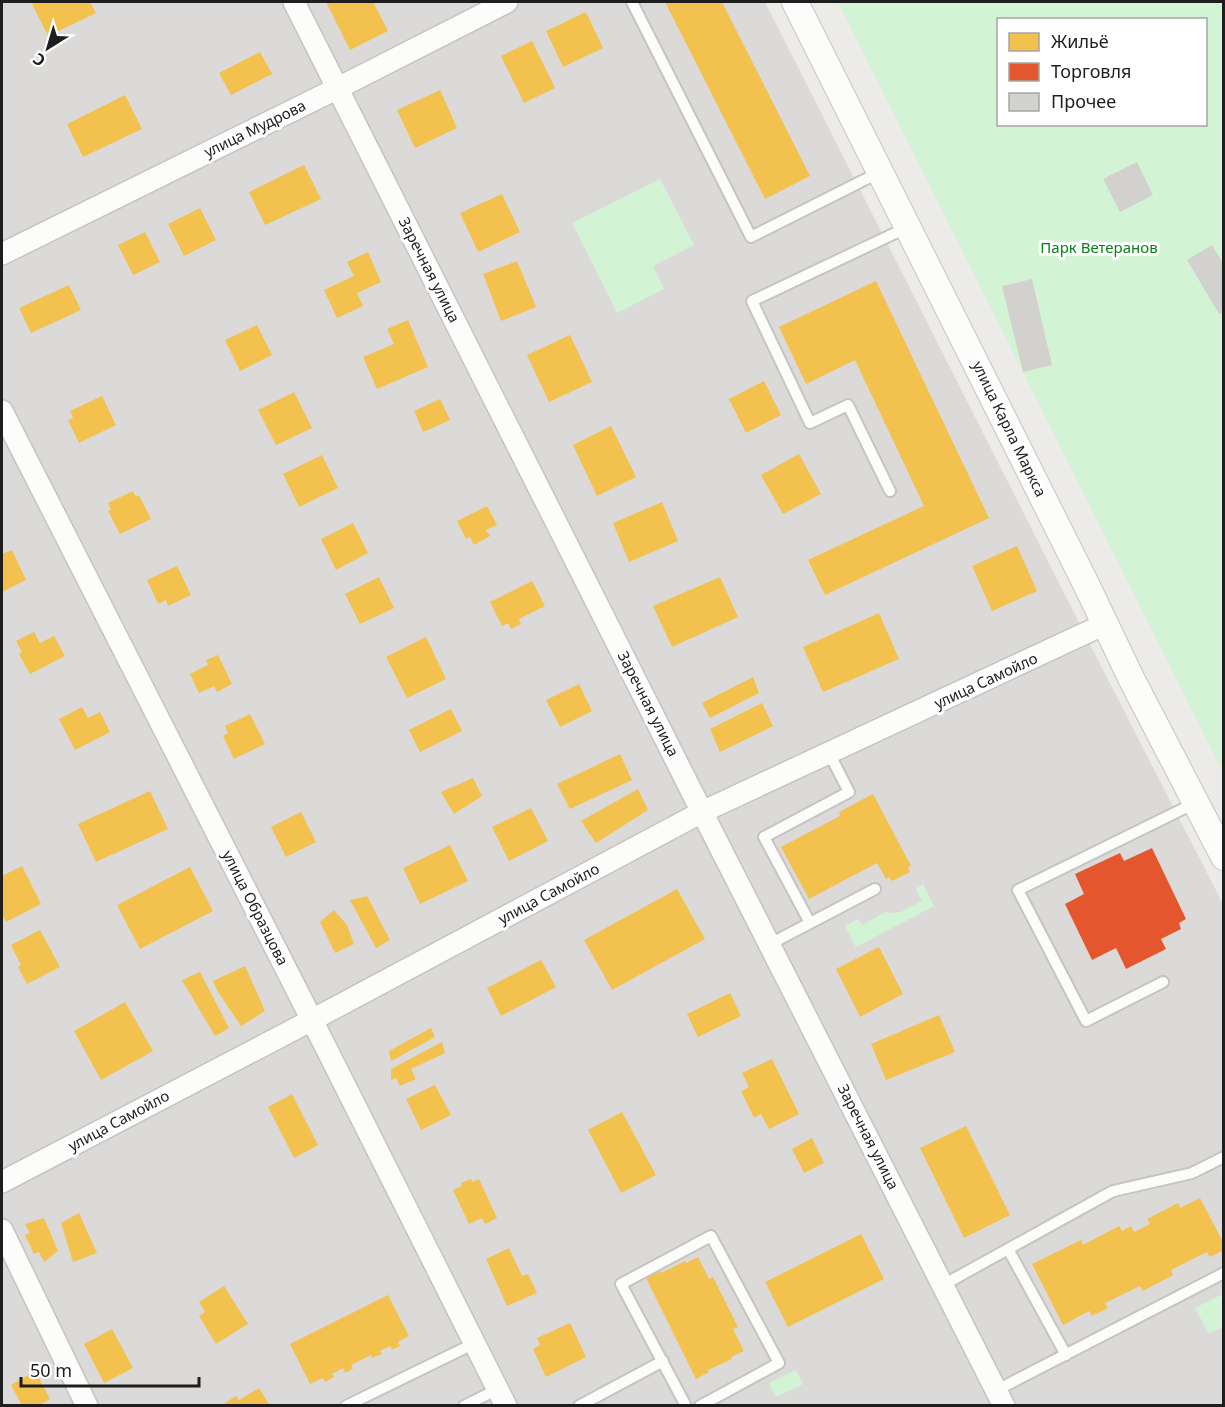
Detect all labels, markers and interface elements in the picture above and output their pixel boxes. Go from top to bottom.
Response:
north arrow [18,18,78,78]
legend [997,18,1207,126]
text: Жильё [1051,29,1109,53]
text: С [28,48,50,72]
text: Торговля [1051,59,1131,83]
text: Прочее [1051,89,1116,113]
street label: улица Мудрова [200,95,309,161]
street label: Заречная улица [395,213,465,326]
park label: Парк Ветеранов [1040,237,1158,257]
street label: улица Карла Маркса [968,357,1051,500]
street label: Заречная улица [614,647,684,760]
street label: улица Самойло [931,647,1041,713]
street label: улица Образцова [218,847,294,968]
street label: улица Самойло [494,858,603,928]
street label: Заречная улица [834,1080,904,1193]
street label: улица Самойло [64,1085,173,1155]
scale bar [21,1350,200,1388]
text: 50 m [30,1358,72,1382]

